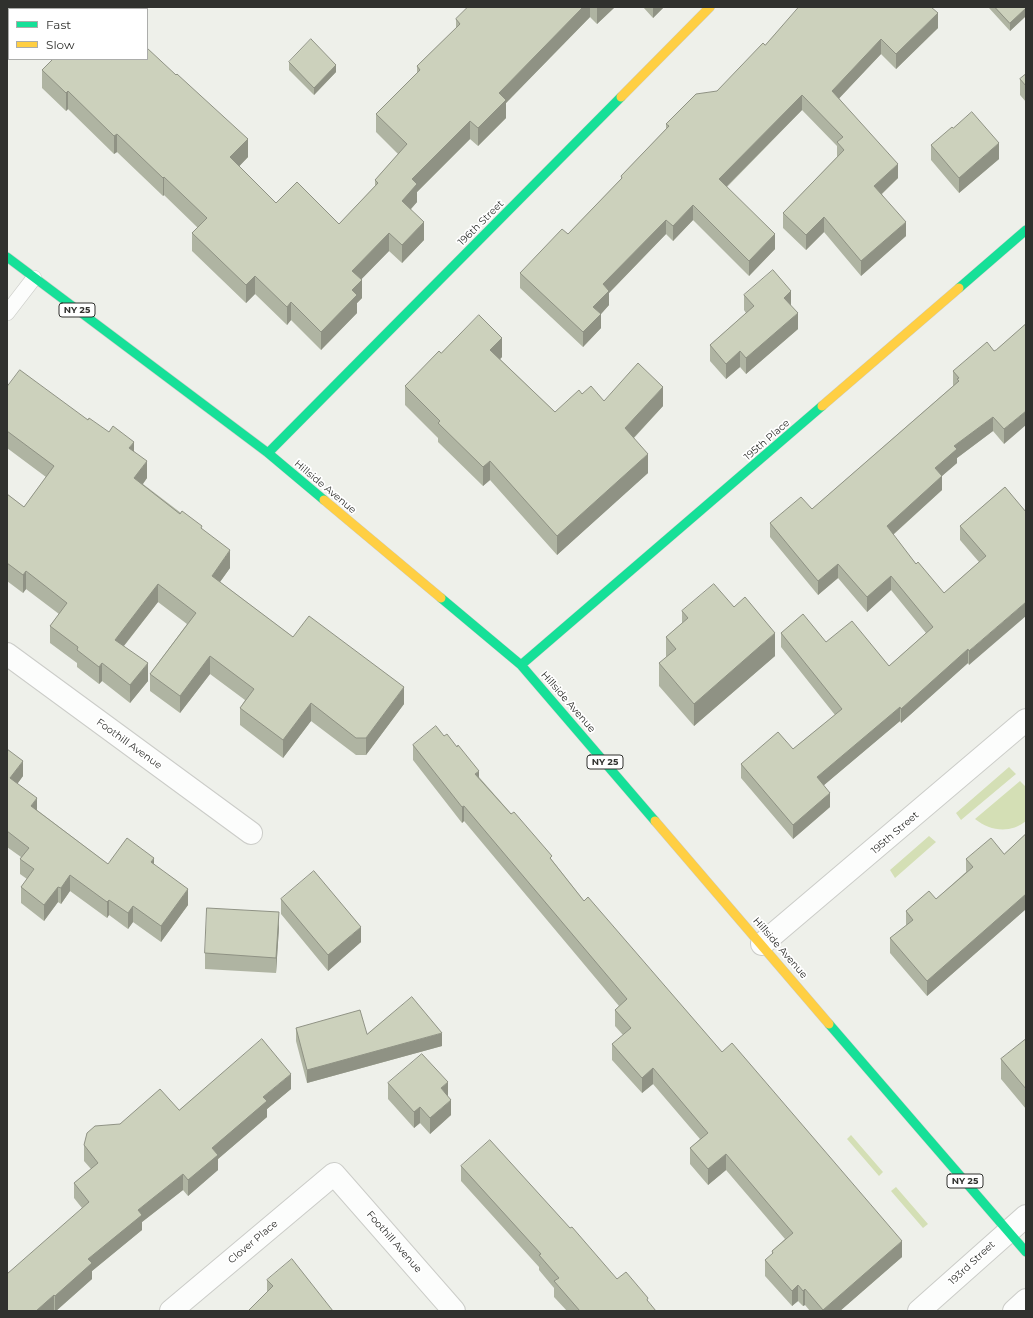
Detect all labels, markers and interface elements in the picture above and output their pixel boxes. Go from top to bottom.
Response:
legend [8,8,148,60]
text: Fast [46,17,71,32]
text: Slow [46,37,75,52]
street label: 196th Street [456,198,506,248]
road number: NY 25 [59,303,95,317]
street label: 195th Place [742,417,792,463]
street label: Hillside Avenue [292,458,358,516]
street label: Hillside Avenue [538,669,598,735]
street label: Foothill Avenue [94,716,164,772]
road number: NY 25 [587,755,623,769]
street label: 195th Street [869,809,921,857]
street label: Hillside Avenue [750,915,810,981]
road number: NY 25 [947,1174,983,1188]
street label: Foothill Avenue [364,1209,424,1275]
street label: Clover Place [226,1218,280,1266]
street label: 193rd Street [946,1239,998,1287]

